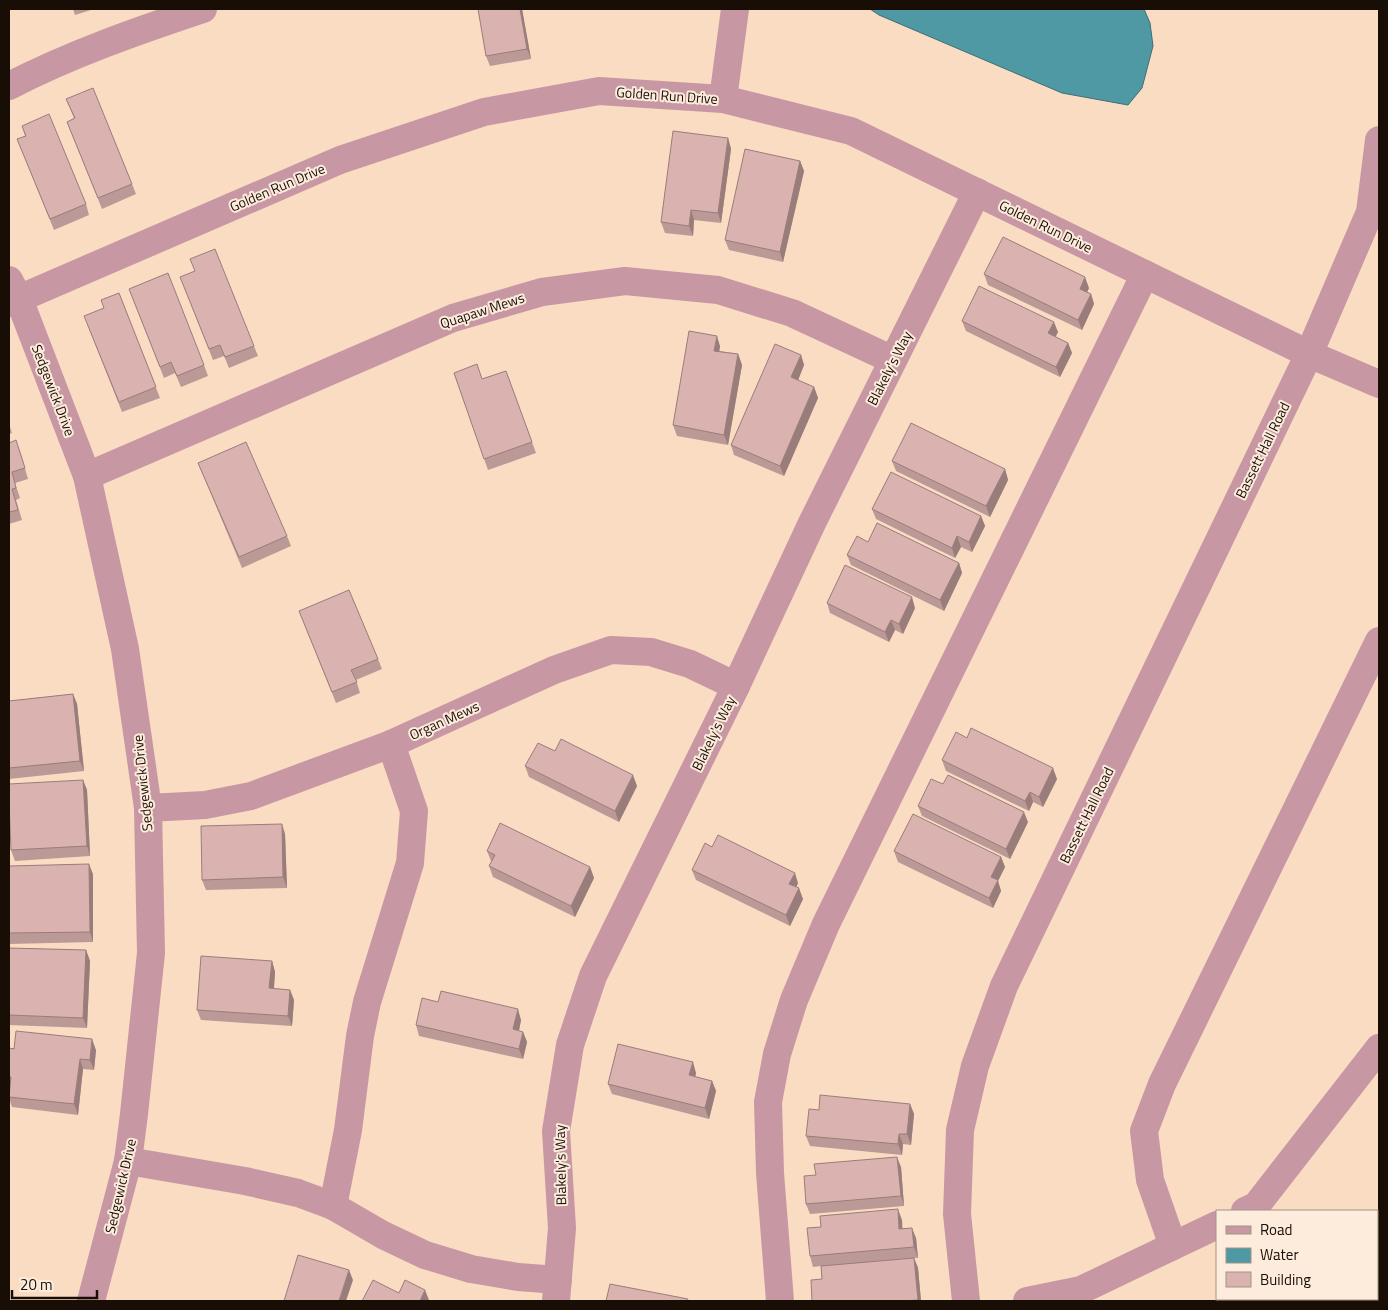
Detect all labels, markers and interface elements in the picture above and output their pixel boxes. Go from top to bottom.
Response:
street label: Golden Run Drive [616,81,718,109]
street label: Golden Run Drive [226,157,328,217]
street label: Golden Run Drive [996,194,1096,258]
street label: Quapaw Mews [437,286,527,334]
street label: Blakely's Way [861,327,917,409]
street label: Sedgewick Drive [27,341,81,439]
street label: Bassett Hall Road [1230,398,1294,502]
street label: Blakely's Way [686,692,740,774]
street label: Organ Mews [406,695,482,745]
street label: Sedgewick Drive [127,734,157,832]
street label: Bassett Hall Road [1054,763,1118,867]
street label: Blakely's Way [549,1124,571,1206]
street label: Sedgewick Drive [99,1137,141,1235]
legend [1216,1210,1378,1300]
text: Road [1260,1218,1292,1241]
text: Water [1260,1243,1299,1266]
scale bar [12,1268,98,1300]
text: Building [1260,1268,1311,1291]
text: 20 m [20,1273,53,1296]

